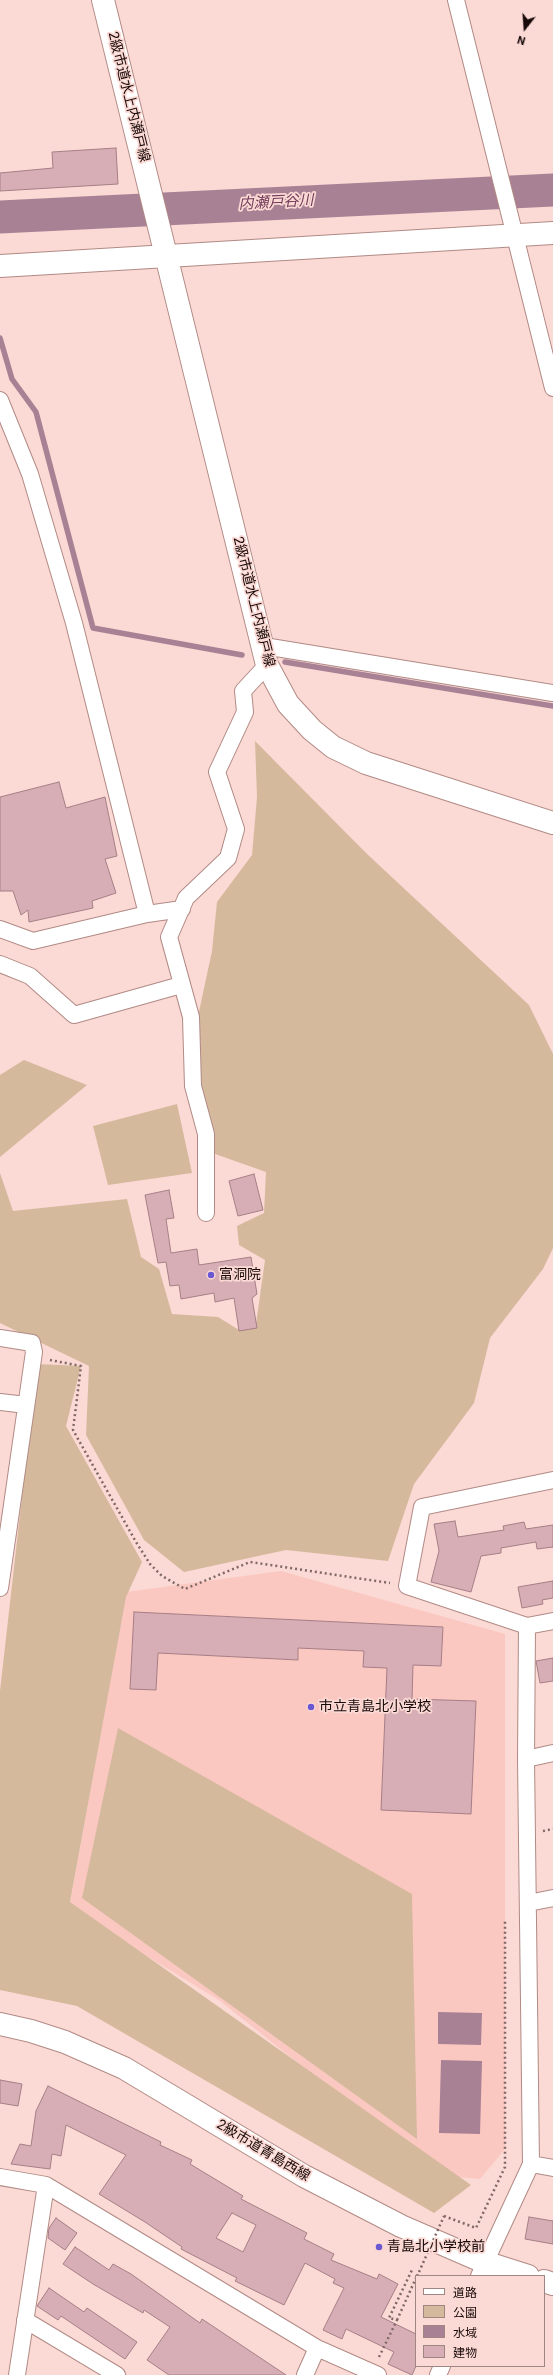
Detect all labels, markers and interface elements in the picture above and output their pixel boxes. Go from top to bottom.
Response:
north arrow [505,8,545,48]
street label: 2級市道水上内瀬戸線 [104,30,152,164]
text: N [516,33,527,47]
water label: 内瀬戸谷川 [238,192,314,214]
street label: 2級市道水上内瀬戸線 [229,535,277,669]
place label: 富洞院 [219,1267,261,1283]
marker: 富洞院 [206,1270,216,1280]
place label: 市立青島北小学校 [319,1699,431,1715]
marker: 市立青島北小学校 [306,1702,316,1712]
street label: 2級市道青島西線 [213,2117,313,2185]
place label: 青島北小学校前 [387,2239,485,2255]
marker: 青島北小学校前 [374,2242,384,2252]
legend [415,2275,545,2367]
text: 道路 [453,2286,477,2300]
text: 公園 [453,2306,477,2320]
text: 水域 [453,2326,477,2340]
text: 建物 [453,2346,477,2360]

